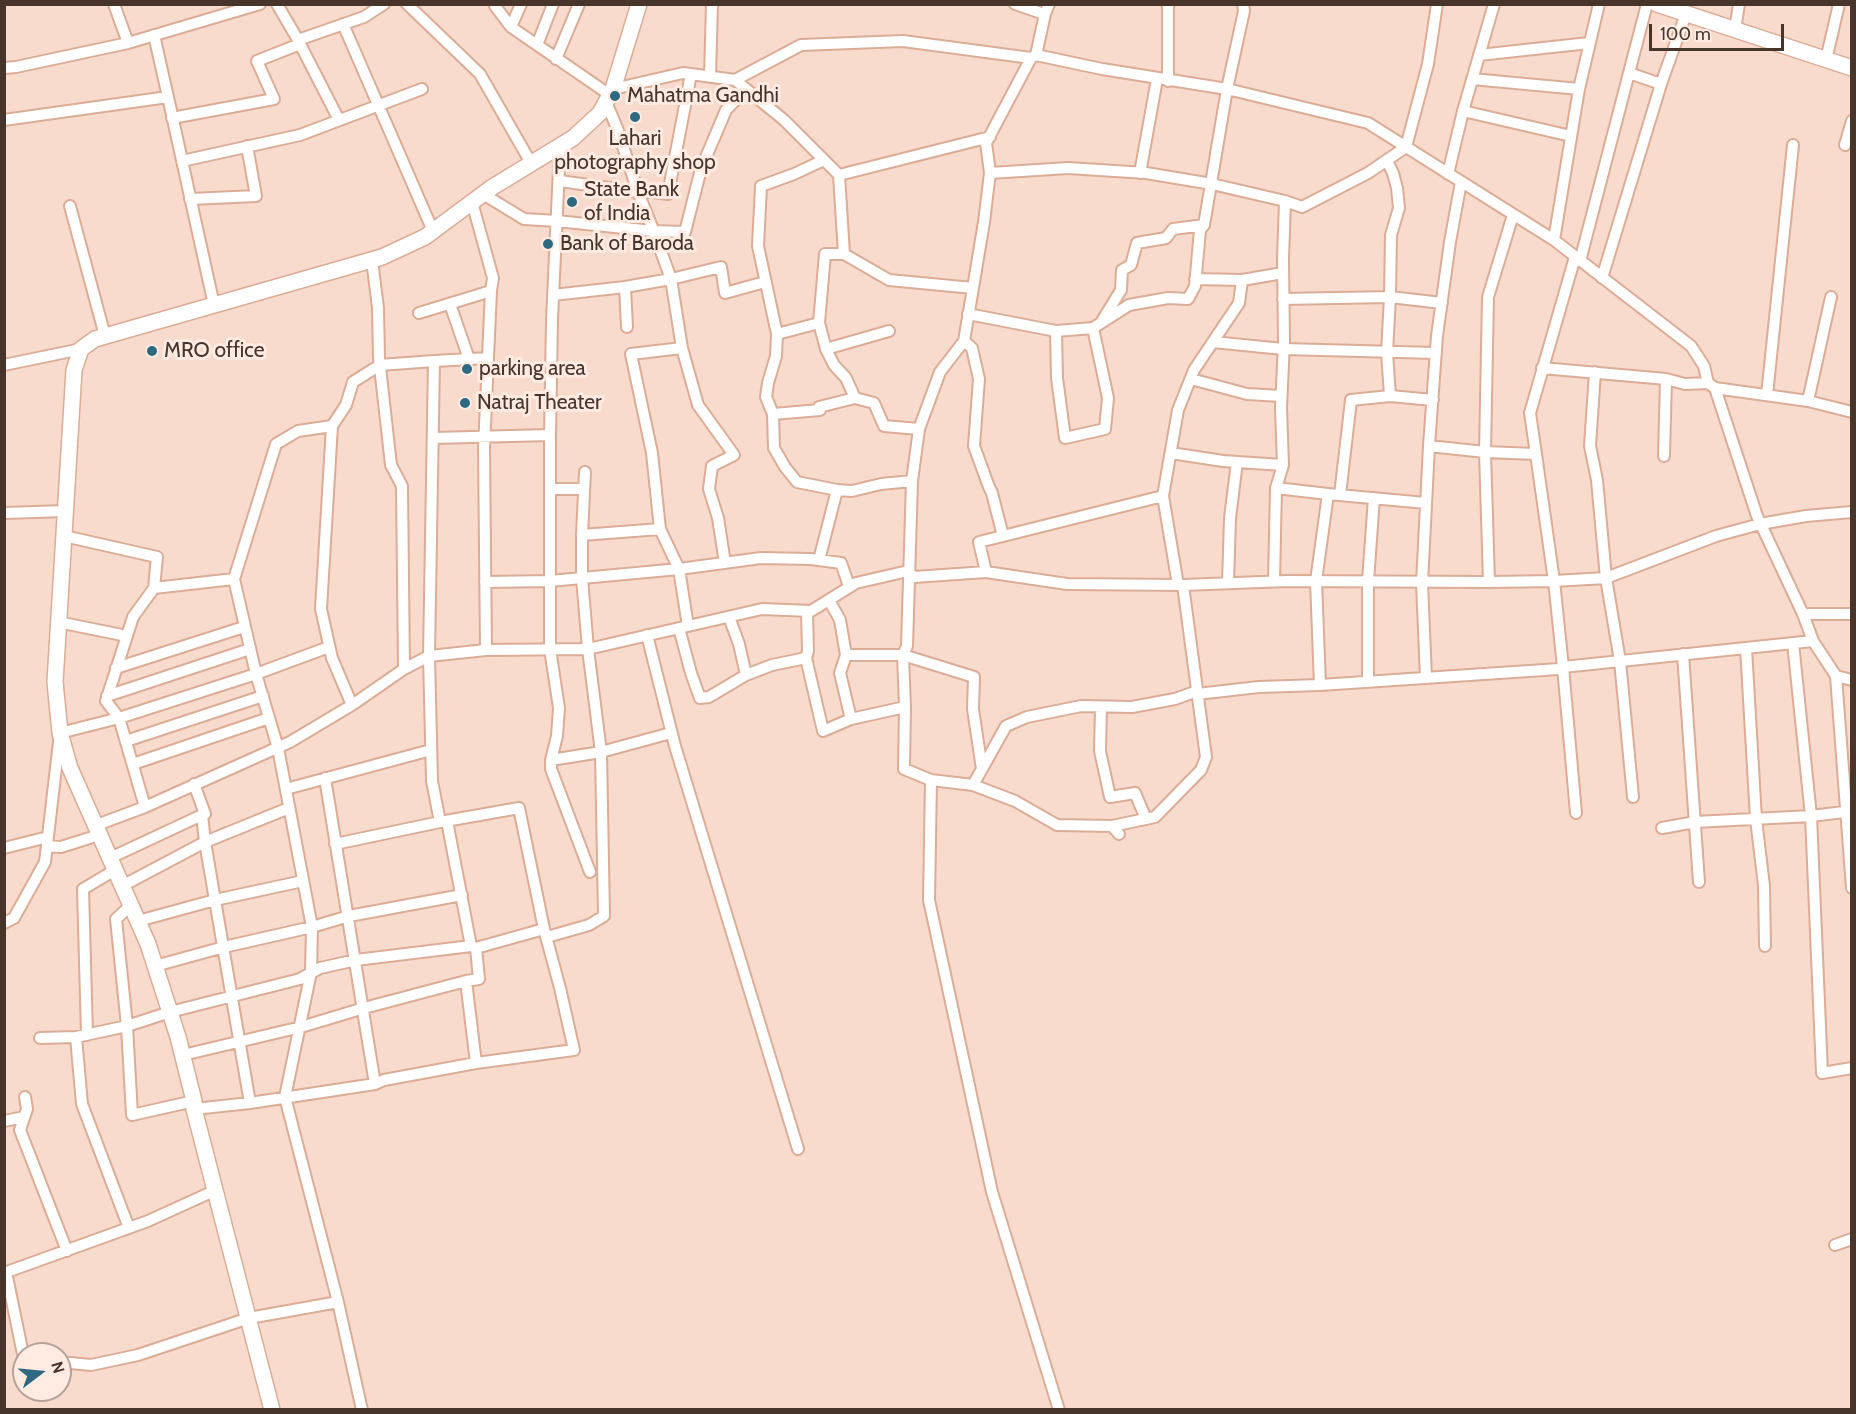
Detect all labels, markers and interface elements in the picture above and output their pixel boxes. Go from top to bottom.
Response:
scale bar [1652,12,1787,50]
text: 100 m [1660,23,1711,45]
place label: Mahatma Gandhi [627,83,779,109]
marker: Mahatma Gandhi [608,89,622,103]
marker: Lahari photography shop [628,110,642,124]
place label: Lahari photography shop [554,126,716,176]
place label: State Bank of India [584,177,679,227]
marker: State Bank of India [565,195,579,209]
place label: Bank of Baroda [560,231,694,257]
marker: Bank of Baroda [541,237,555,251]
place label: MRO office [164,338,264,364]
marker: MRO office [145,344,159,358]
place label: parking area [479,356,585,382]
marker: parking area [460,362,474,376]
place label: Natraj Theater [477,390,602,416]
marker: Natraj Theater [458,396,472,410]
north arrow [12,1342,72,1402]
text: N [47,1359,69,1376]

